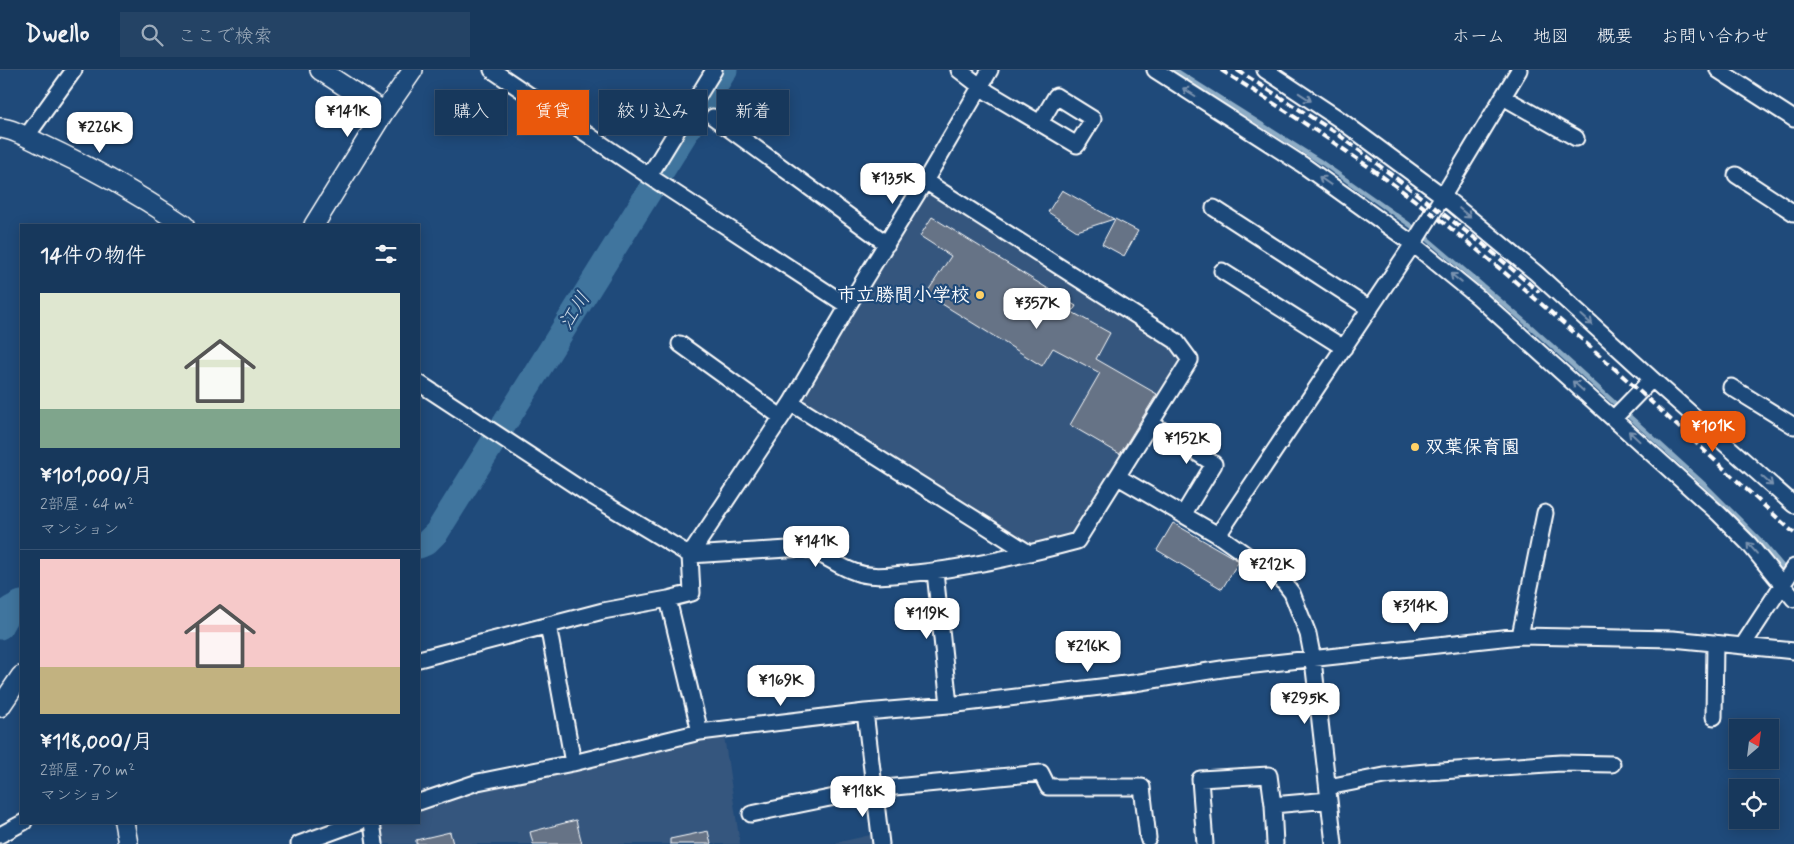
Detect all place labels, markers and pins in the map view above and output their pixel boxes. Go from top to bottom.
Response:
pin: ¥141K [313,96,383,138]
pin: ¥226K [65,112,135,154]
pin: ¥135K [858,162,928,205]
place label: 市立勝間小学校 [837,283,970,308]
pin: ¥357K [1002,288,1072,330]
marker: 市立勝間小学校 [974,289,986,301]
pin: ¥101K [1678,410,1748,453]
pin: ¥152K [1152,422,1222,465]
place label: 双葉保育園 [1425,435,1520,460]
marker: 双葉保育園 [1409,441,1421,453]
pin: ¥141K [781,526,851,568]
pin: ¥212K [1237,548,1307,591]
pin: ¥314K [1380,590,1450,633]
pin: ¥119K [892,598,962,640]
pin: ¥216K [1053,630,1123,673]
pin: ¥169K [746,664,816,707]
pin: ¥295K [1270,682,1340,725]
pin: ¥118K [828,776,898,818]

